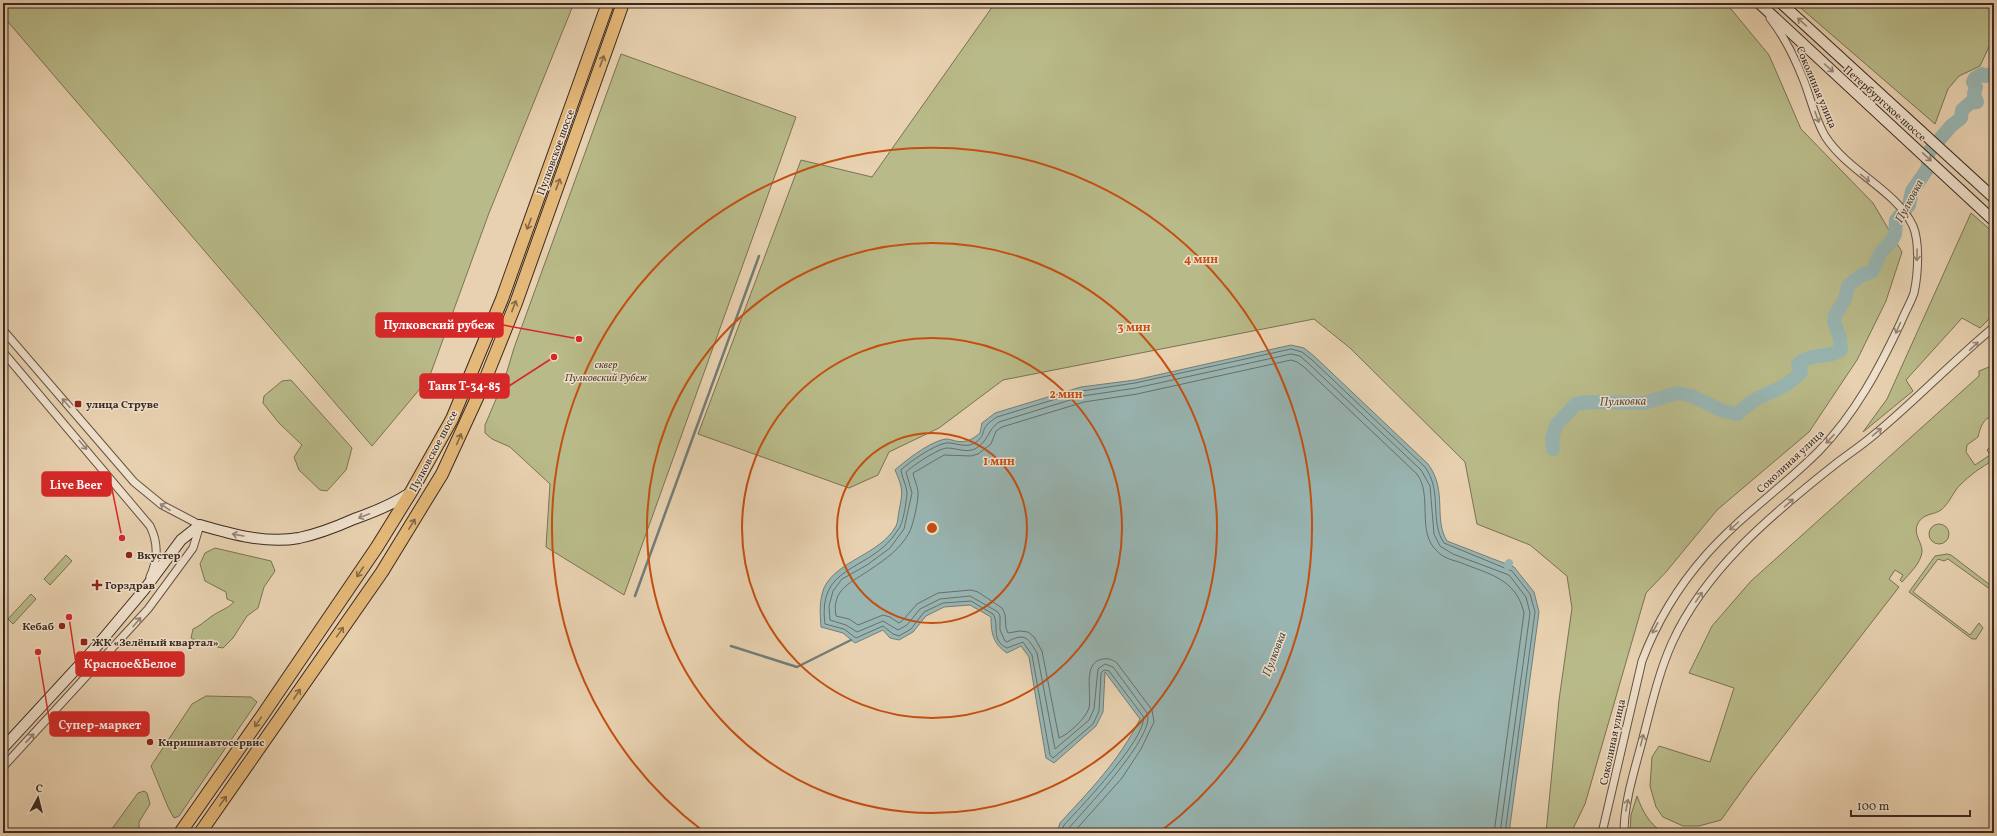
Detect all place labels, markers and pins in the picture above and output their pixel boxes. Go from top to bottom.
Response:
callout: Пулковский рубеж [376,313,503,337]
callout: Танк Т-34-85 [420,374,509,398]
place label: улица Струве [86,398,159,413]
marker: улица Струве [73,399,83,409]
callout: Live Beer [42,472,111,496]
centre of rings [925,521,939,535]
place label: Вкустер [137,549,181,564]
marker: Вкустер [124,550,134,560]
place label: Горздрав [105,579,155,594]
marker: Горздрав [92,580,102,590]
place label: Кебаб [22,620,54,635]
marker: Кебаб [57,621,67,631]
place label: ЖК «Зелёный квартал» [92,636,219,651]
marker: ЖК «Зелёный квартал» [79,637,89,647]
callout: Красное&Белое [76,652,184,676]
callout: Супер-маркет [50,712,149,736]
place label: Киришиавтосервис [158,736,264,751]
marker: Киришиавтосервис [145,737,155,747]

